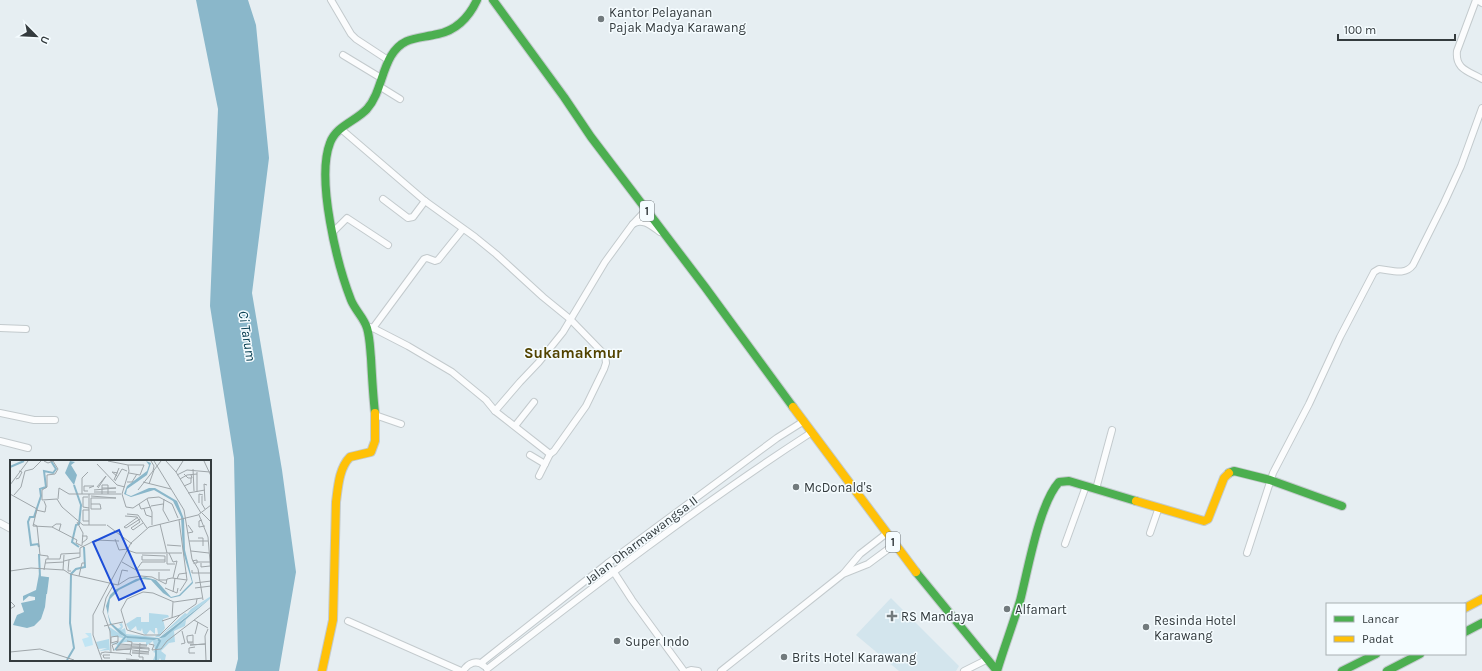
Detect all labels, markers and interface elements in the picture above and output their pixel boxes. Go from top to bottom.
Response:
place label: Kantor Pelayanan Pajak Madya Karawang [609,5,746,35]
marker: Kantor Pelayanan Pajak Madya Karawang [596,14,606,24]
north arrow [16,16,56,56]
scale bar [1338,16,1455,42]
text: 100 m [1344,23,1376,37]
text: U [37,34,52,46]
road number: 1 [640,201,654,221]
water label: Ci Tarum [235,309,259,363]
district label: Sukamakmur [524,344,622,362]
inset map [10,460,211,661]
place label: McDonald's [804,480,873,495]
marker: McDonald's [791,482,801,492]
street label: Jalan Dharmawangsa II [581,493,701,587]
road number: 1 [886,532,900,552]
place label: Alfamart [1015,602,1067,617]
legend [1326,603,1466,655]
marker: Alfamart [1002,604,1012,614]
place label: RS Mandaya [901,609,974,624]
marker: RS Mandaya [886,610,898,622]
text: Lancar [1362,612,1399,626]
place label: Resinda Hotel Karawang [1154,613,1236,643]
marker: Resinda Hotel Karawang [1141,622,1151,632]
text: Padat [1362,632,1394,646]
place label: Super Indo [625,634,689,649]
marker: Super Indo [612,636,622,646]
place label: Brits Hotel Karawang [792,650,917,665]
marker: Brits Hotel Karawang [779,652,789,662]

